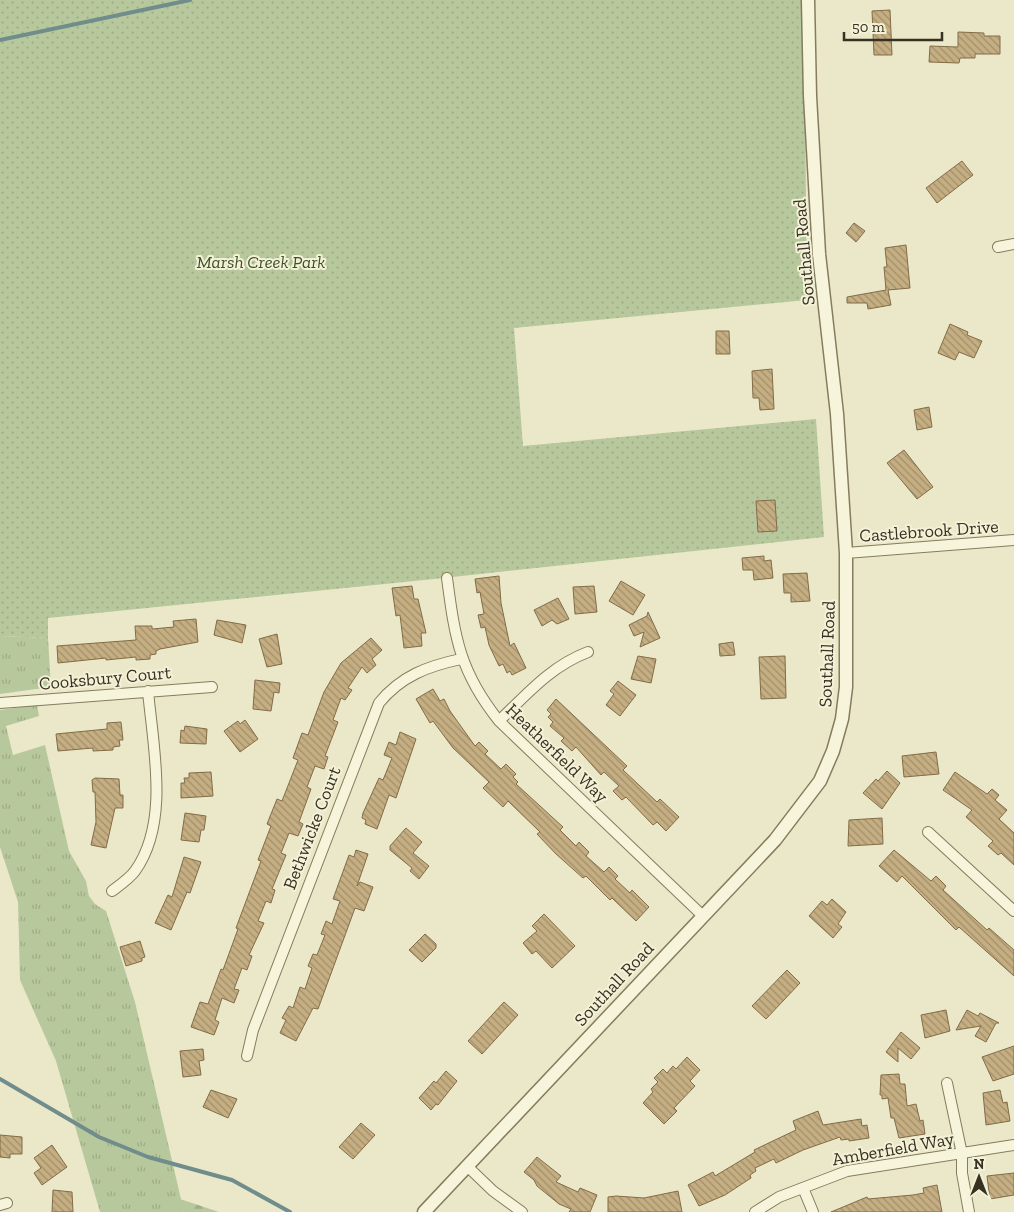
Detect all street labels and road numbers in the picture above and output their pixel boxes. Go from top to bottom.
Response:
street label: Southall Road [788,198,820,306]
street label: Castlebrook Drive [859,515,999,547]
street label: Southall Road [814,600,840,708]
street label: Cooksbury Court [38,661,172,695]
street label: Heatherfield Way [501,699,613,808]
street label: Bethwicke Court [278,763,346,892]
street label: Southall Road [570,937,659,1031]
street label: Amberfield Way [830,1127,956,1171]

